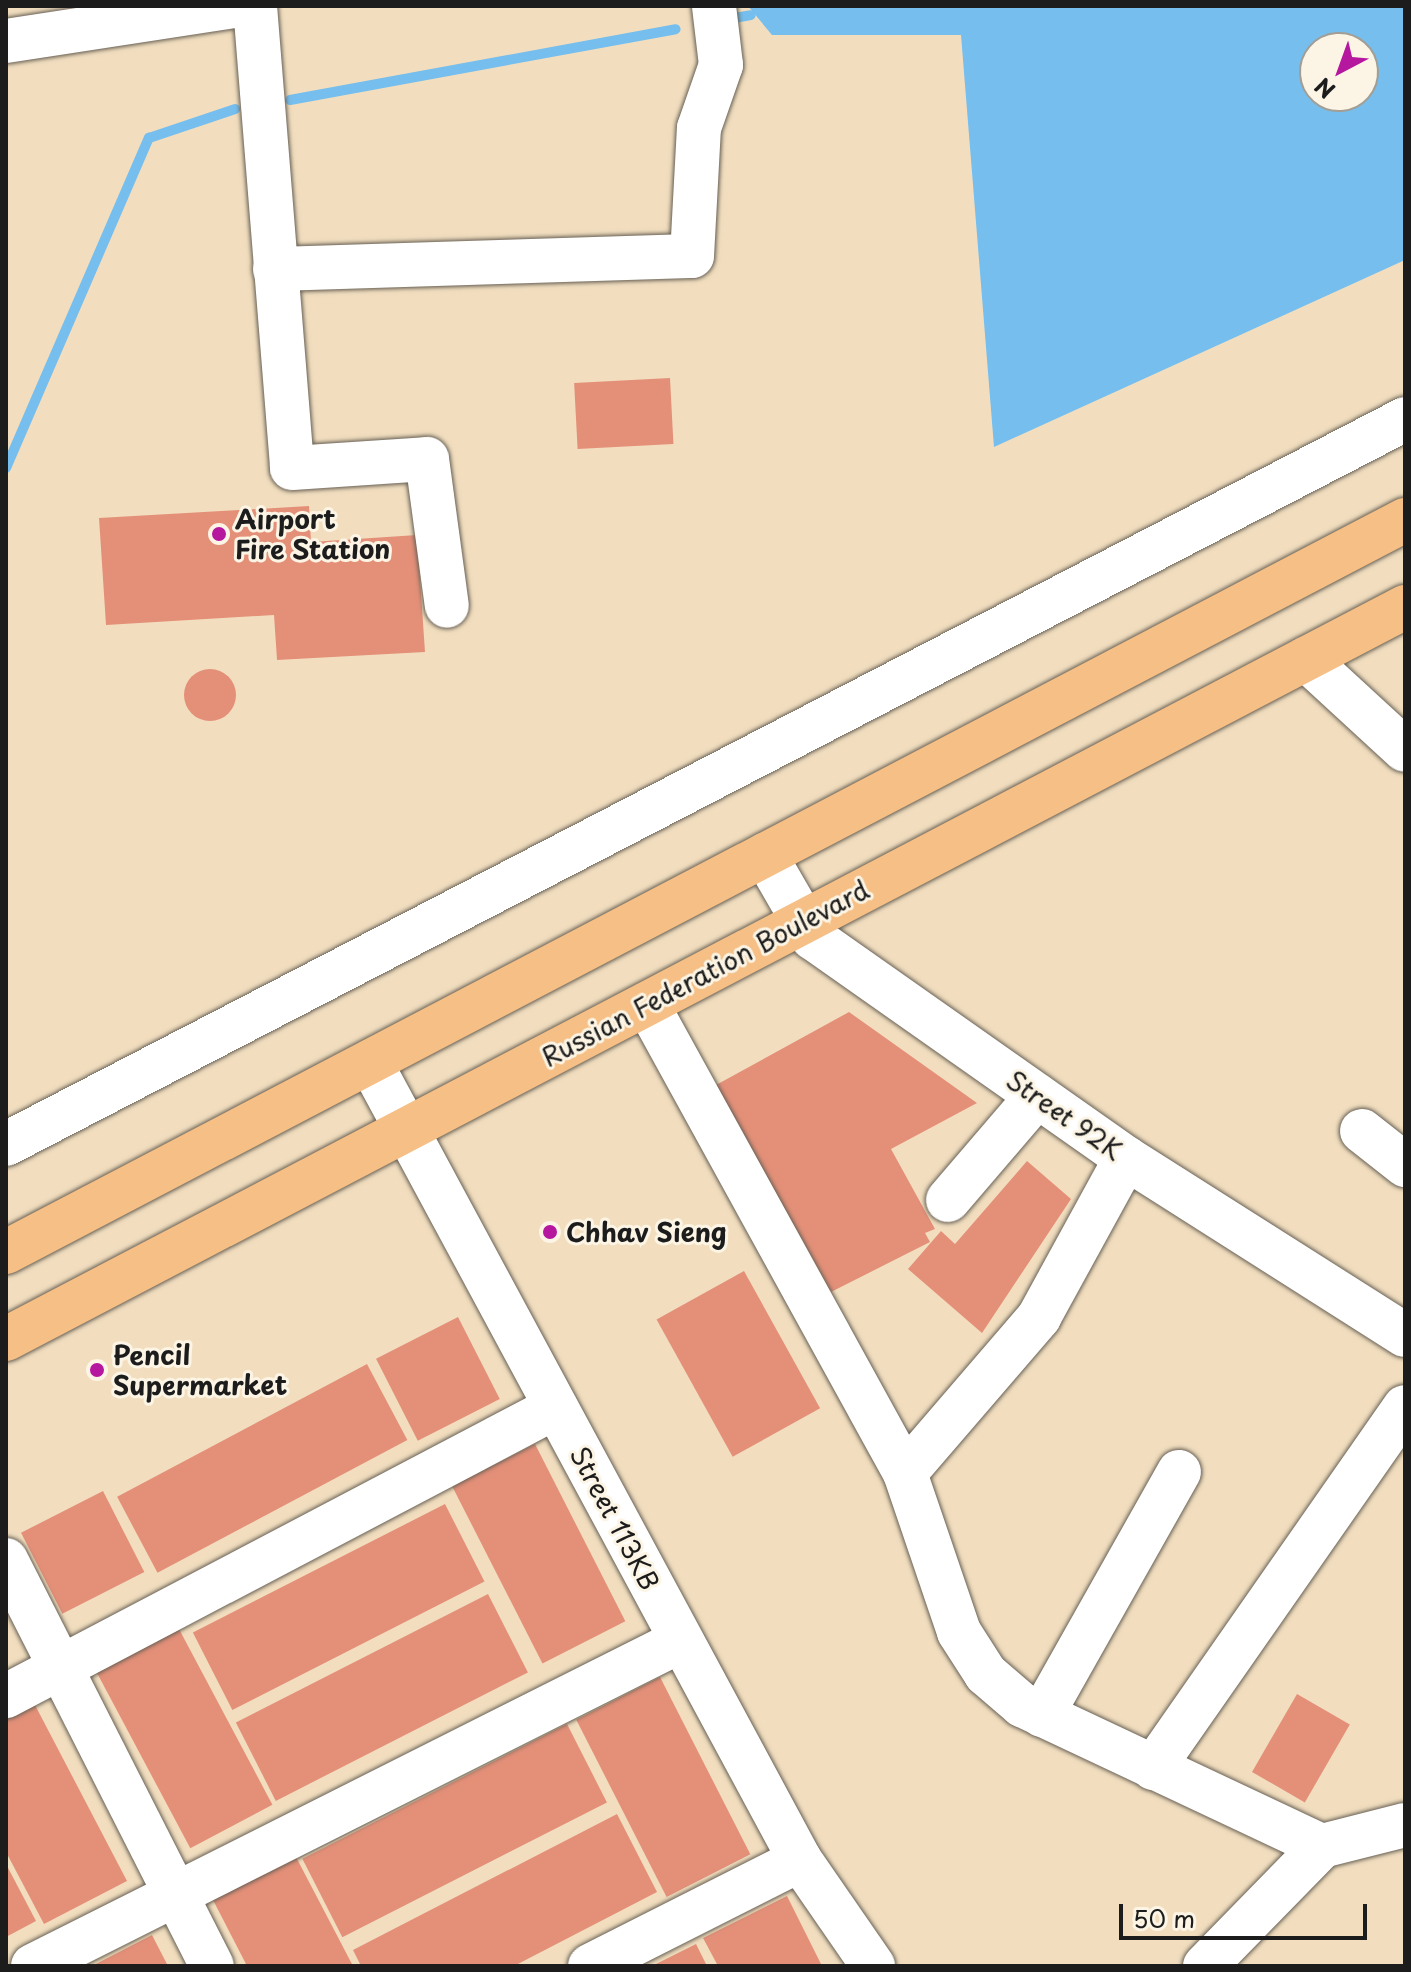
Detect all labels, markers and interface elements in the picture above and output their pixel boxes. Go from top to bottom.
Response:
north arrow [1299,32,1379,112]
text: N [1307,71,1342,107]
place label: Airport Fire Station [235,503,392,564]
marker: Airport Fire Station [210,525,228,543]
street label: Russian Federation Boulevard [536,873,874,1073]
street label: Street 92K [1000,1063,1130,1167]
place label: Chhav Sieng [566,1216,727,1248]
marker: Chhav Sieng [541,1223,559,1241]
place label: Pencil Supermarket [113,1339,287,1400]
marker: Pencil Supermarket [88,1361,106,1379]
street label: Street 113KB [564,1440,666,1596]
scale bar [1123,1888,1371,1938]
text: 50 m [1133,1900,1195,1936]

